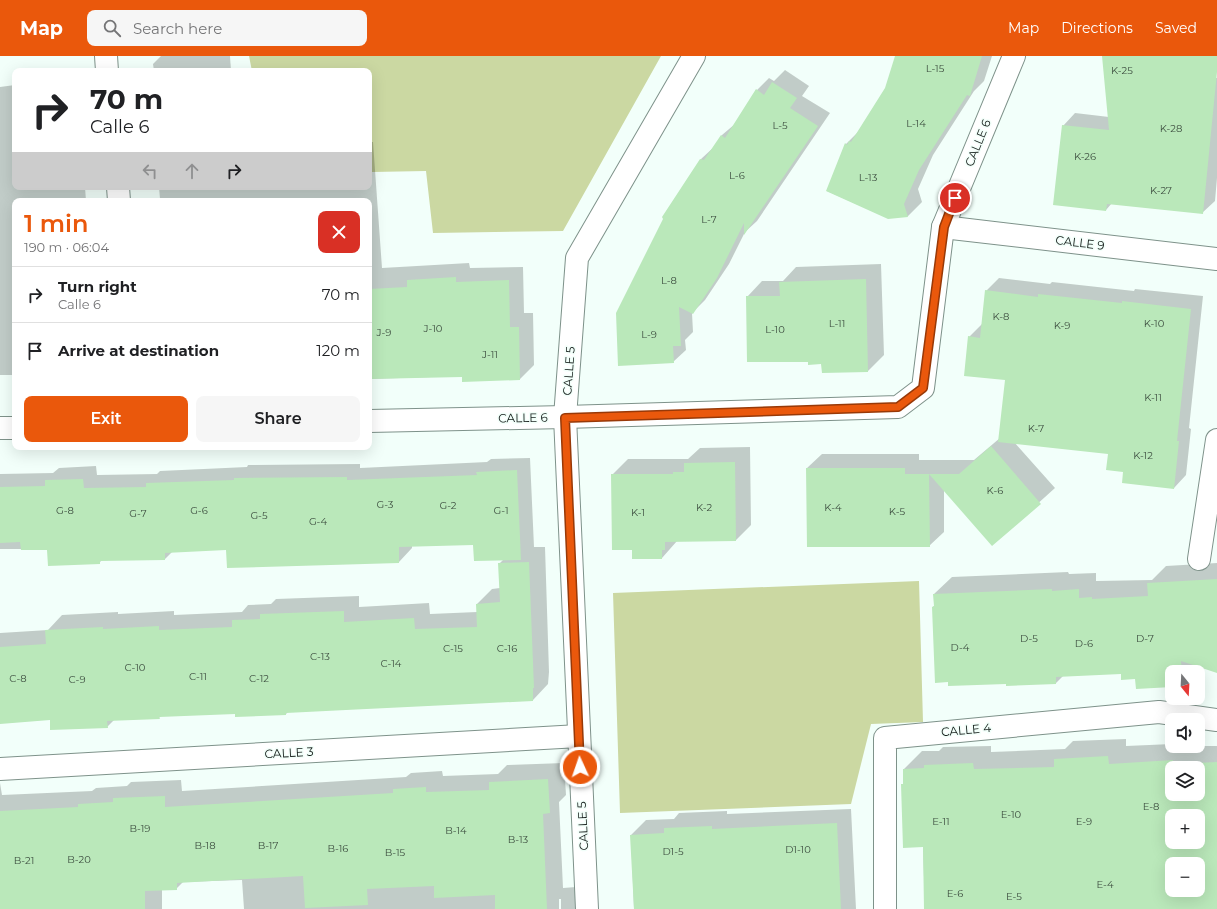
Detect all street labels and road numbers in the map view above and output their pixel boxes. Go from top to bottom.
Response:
street label: CALLE 6 [961,117,994,169]
street label: CALLE 9 [1055,232,1106,253]
street label: CALLE 5 [559,346,578,396]
street label: CALLE 6 [498,410,548,425]
street label: CALLE 4 [940,720,992,739]
street label: CALLE 3 [264,744,314,761]
street label: CALLE 5 [574,801,591,851]

